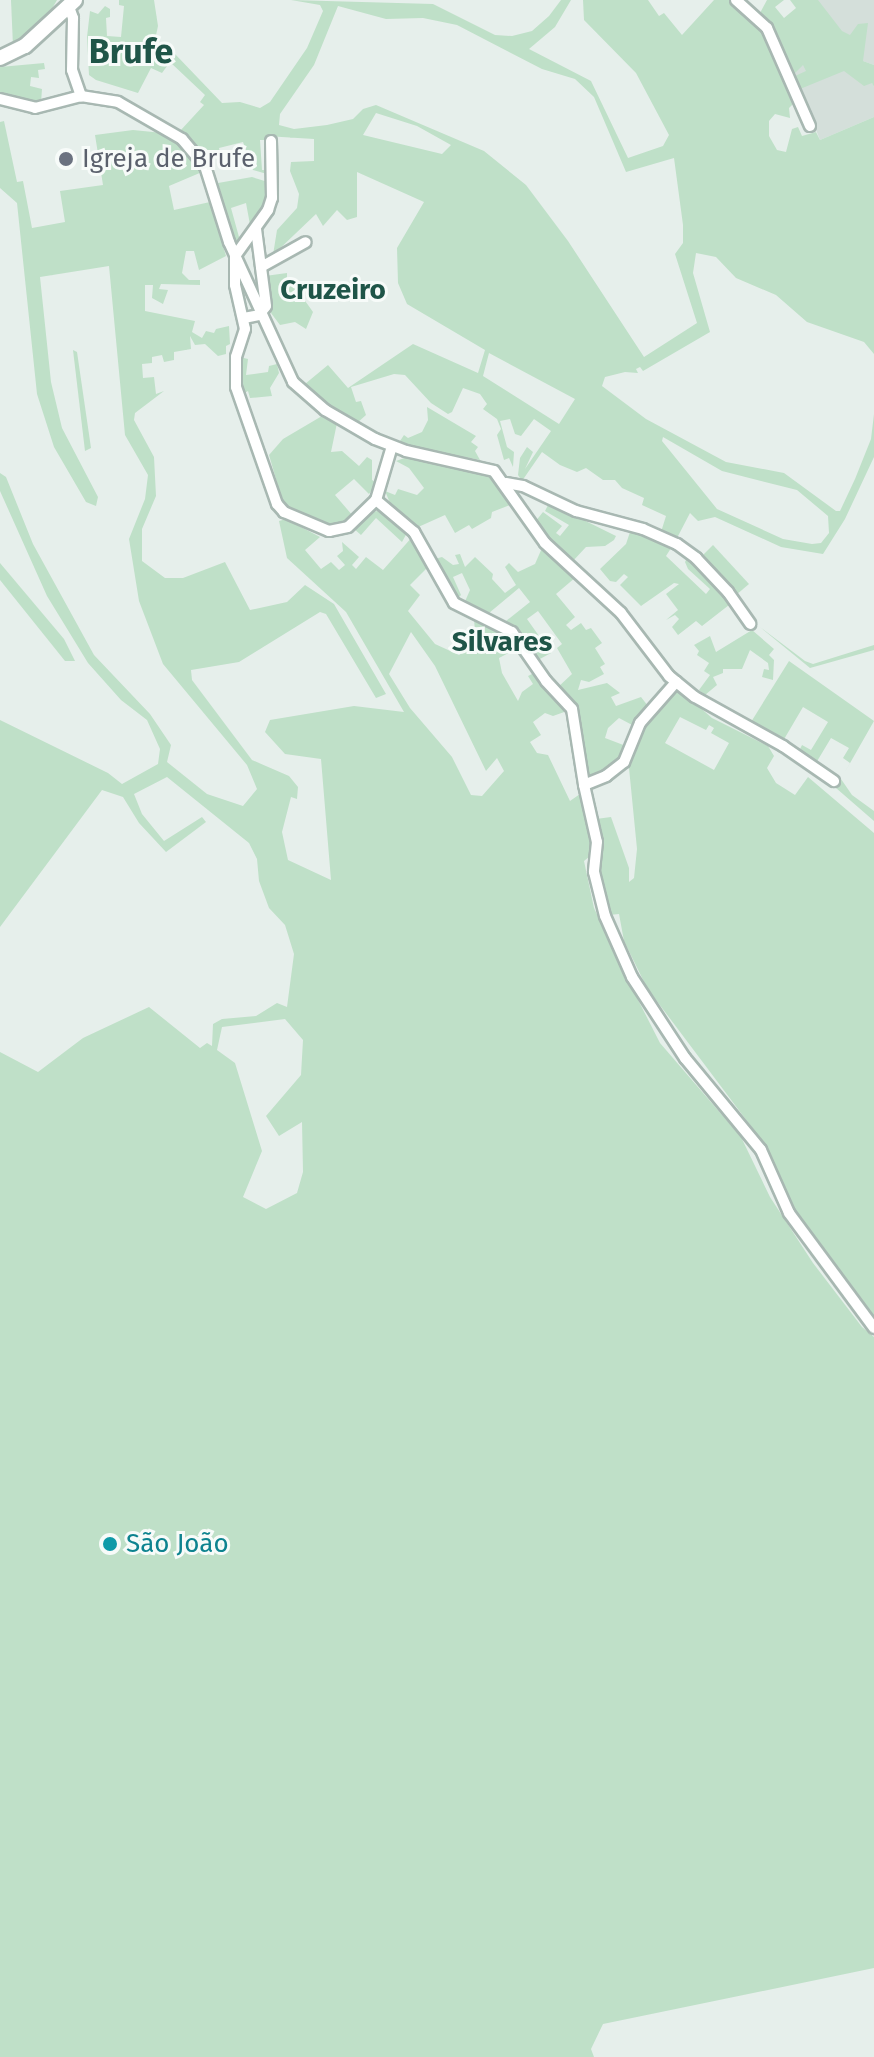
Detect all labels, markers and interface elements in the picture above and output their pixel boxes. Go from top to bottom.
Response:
district label: Brufe [89,32,173,72]
place label: Igreja de Brufe [82,143,255,175]
marker: Igreja de Brufe [57,150,75,168]
district label: Cruzeiro [280,273,386,307]
district label: Silvares [452,625,552,659]
place label: São João [126,1528,229,1560]
marker: São João [101,1535,119,1553]

